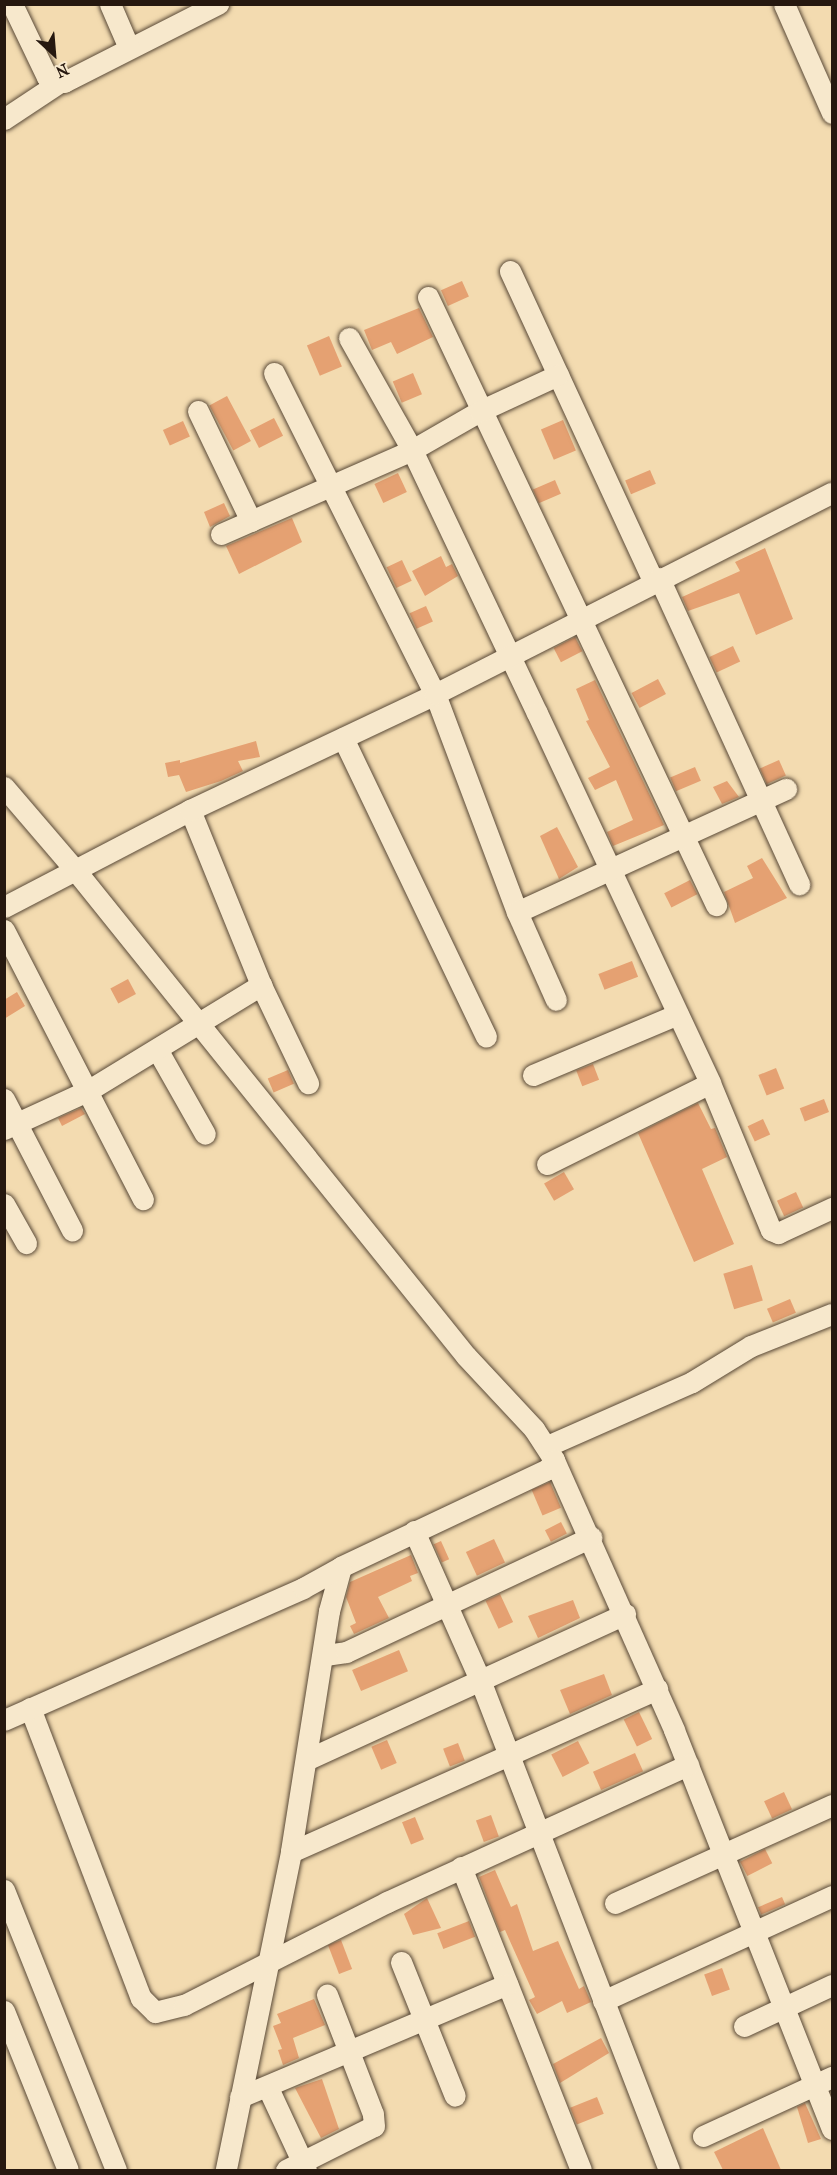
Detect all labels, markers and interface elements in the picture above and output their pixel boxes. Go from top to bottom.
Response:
north arrow [24,24,84,84]
text: N [52,59,72,82]

